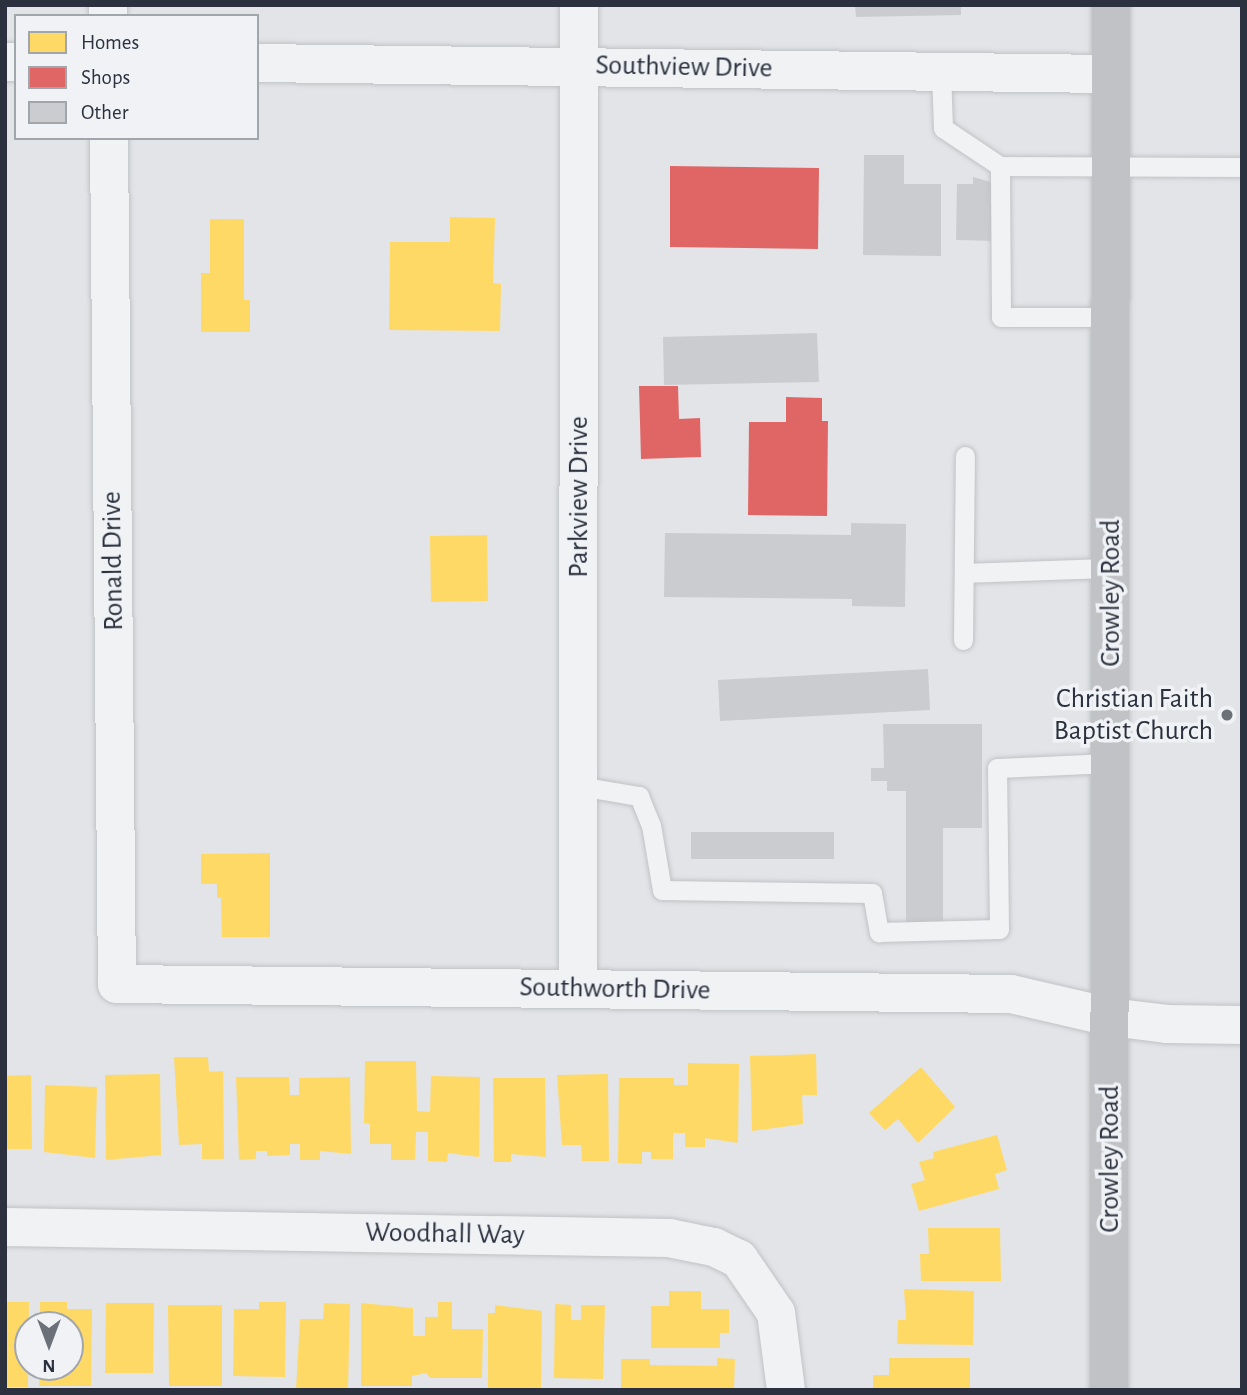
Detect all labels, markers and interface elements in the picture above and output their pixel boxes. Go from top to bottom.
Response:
legend [14,14,259,140]
text: Homes [81,32,139,53]
street label: Southview Drive [595,49,773,85]
text: Shops [81,67,130,88]
text: Other [81,102,128,123]
street label: Parkview Drive [562,416,596,578]
street label: Ronald Drive [95,491,131,631]
street label: Crowley Road [1094,519,1128,667]
place label: Christian Faith Baptist Church [1054,682,1213,748]
marker: Christian Faith Baptist Church [1219,707,1235,723]
street label: Southworth Drive [519,971,711,1007]
street label: Crowley Road [1093,1085,1127,1233]
street label: Woodhall Way [365,1216,525,1252]
north arrow [14,1311,84,1381]
text: N [42,1356,56,1375]

